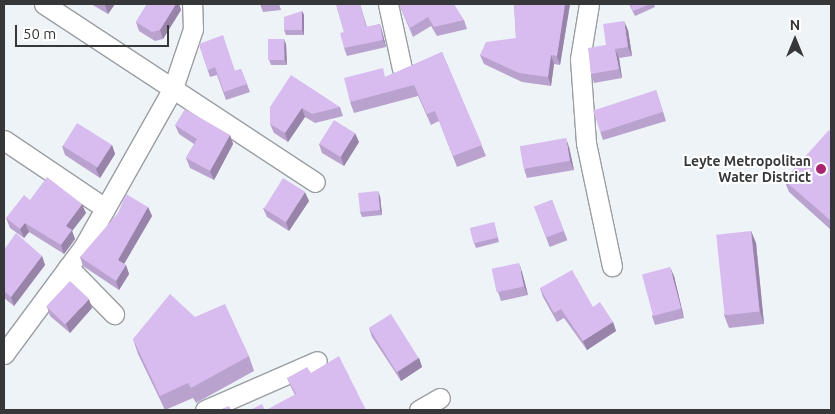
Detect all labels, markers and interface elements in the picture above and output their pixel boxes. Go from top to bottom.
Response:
scale bar [18,15,171,47]
north arrow [770,15,820,65]
text: N [790,17,800,33]
text: 50 m [23,25,56,42]
place label: Leyte Metropolitan Water District [683,153,811,186]
marker: Leyte Metropolitan Water District [815,163,827,175]

